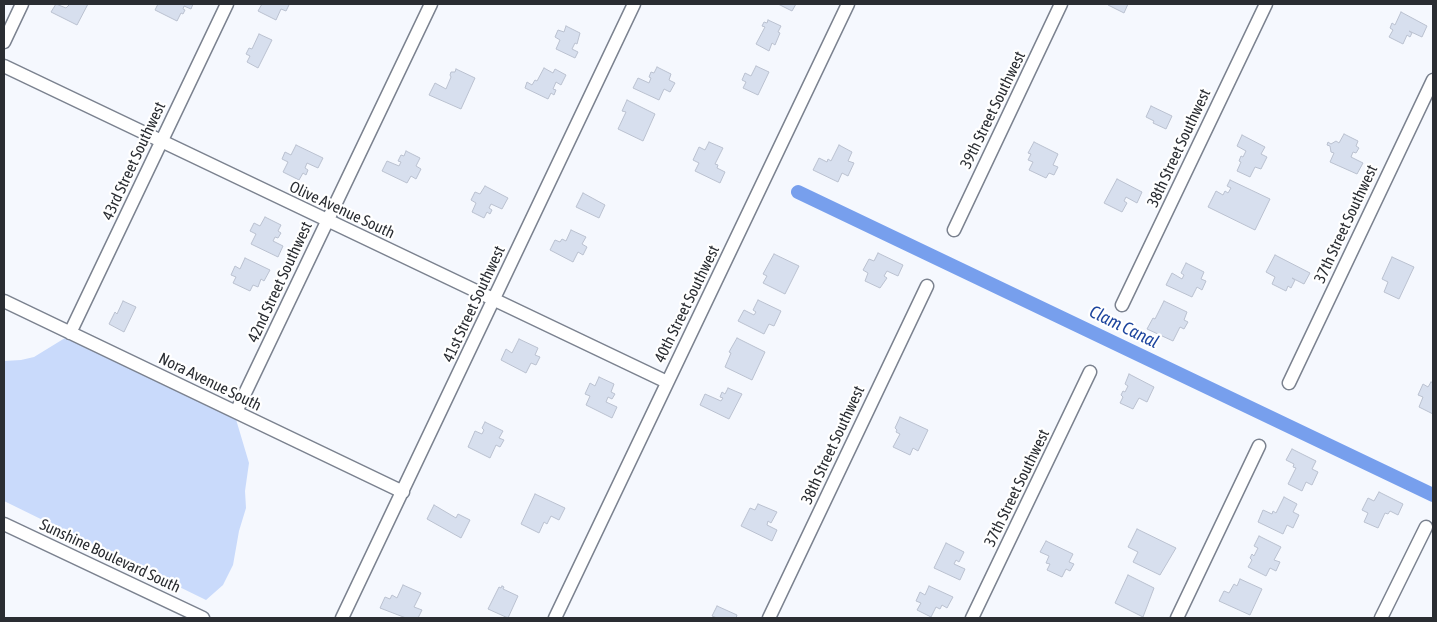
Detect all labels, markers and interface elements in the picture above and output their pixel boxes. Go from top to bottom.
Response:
street label: 39th Street Southwest [956,48,1030,172]
street label: 38th Street Southwest [1143,86,1215,210]
street label: 43rd Street Southwest [98,99,170,223]
street label: 37th Street Southwest [1310,162,1382,286]
street label: Olive Avenue South [286,177,398,243]
street label: 42nd Street Southwest [244,219,316,345]
street label: 40th Street Southwest [650,242,724,366]
street label: 41st Street Southwest [439,243,509,365]
water label: Clam Canal [1086,301,1162,353]
street label: Nora Avenue South [156,349,264,415]
street label: 38th Street Southwest [797,383,869,507]
street label: 37th Street Southwest [980,426,1054,550]
street label: Sunshine Boulevard South [37,515,183,597]

